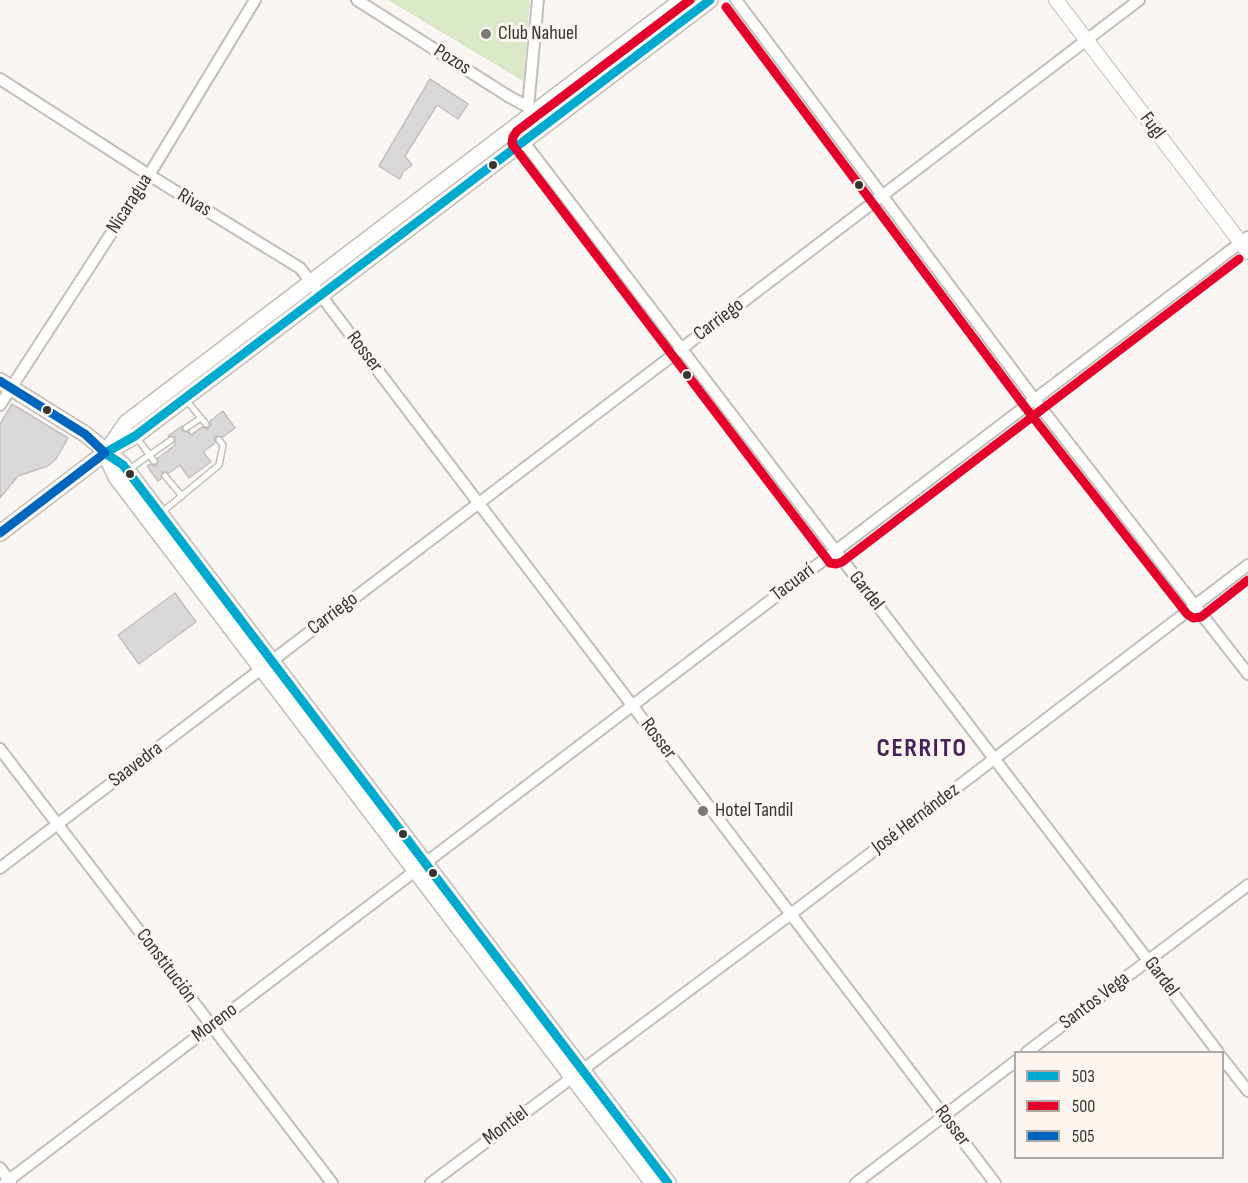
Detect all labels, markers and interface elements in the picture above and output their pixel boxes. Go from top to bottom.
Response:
place label: Club Nahuel [498,22,578,46]
marker: Club Nahuel [479,27,493,41]
street label: Pozos [429,40,475,80]
street label: Fugl [1134,108,1170,144]
unlabelled marker [487,159,499,171]
street label: Nicaragua [102,170,158,238]
unlabelled marker [853,179,865,191]
street label: Rivas [173,184,215,222]
street label: Carriego [689,293,749,347]
street label: Rosser [341,327,387,377]
unlabelled marker [681,369,693,381]
unlabelled marker [41,404,53,416]
unlabelled marker [124,468,136,480]
street label: Tacuarí [767,559,819,607]
street label: Gardel [843,567,889,615]
street label: Carriego [303,587,363,641]
street label: Rosser [635,714,681,764]
district label: CERRITO [877,733,967,765]
street label: Saavedra [104,737,168,793]
street label: José Hernández [868,778,964,860]
place label: Hotel Tandil [715,799,793,823]
marker: Hotel Tandil [696,804,710,818]
unlabelled marker [397,828,409,840]
unlabelled marker [427,867,439,879]
street label: Constitución [130,924,202,1008]
street label: Gardel [1138,953,1184,1001]
street label: Santos Vega [1055,967,1135,1035]
street label: Moreno [188,998,242,1048]
legend [1014,1051,1224,1159]
text: 503 [1072,1066,1095,1087]
text: 500 [1072,1096,1095,1117]
street label: Montiel [479,1101,533,1151]
street label: Rosser [929,1101,975,1151]
text: 505 [1072,1126,1094,1147]

